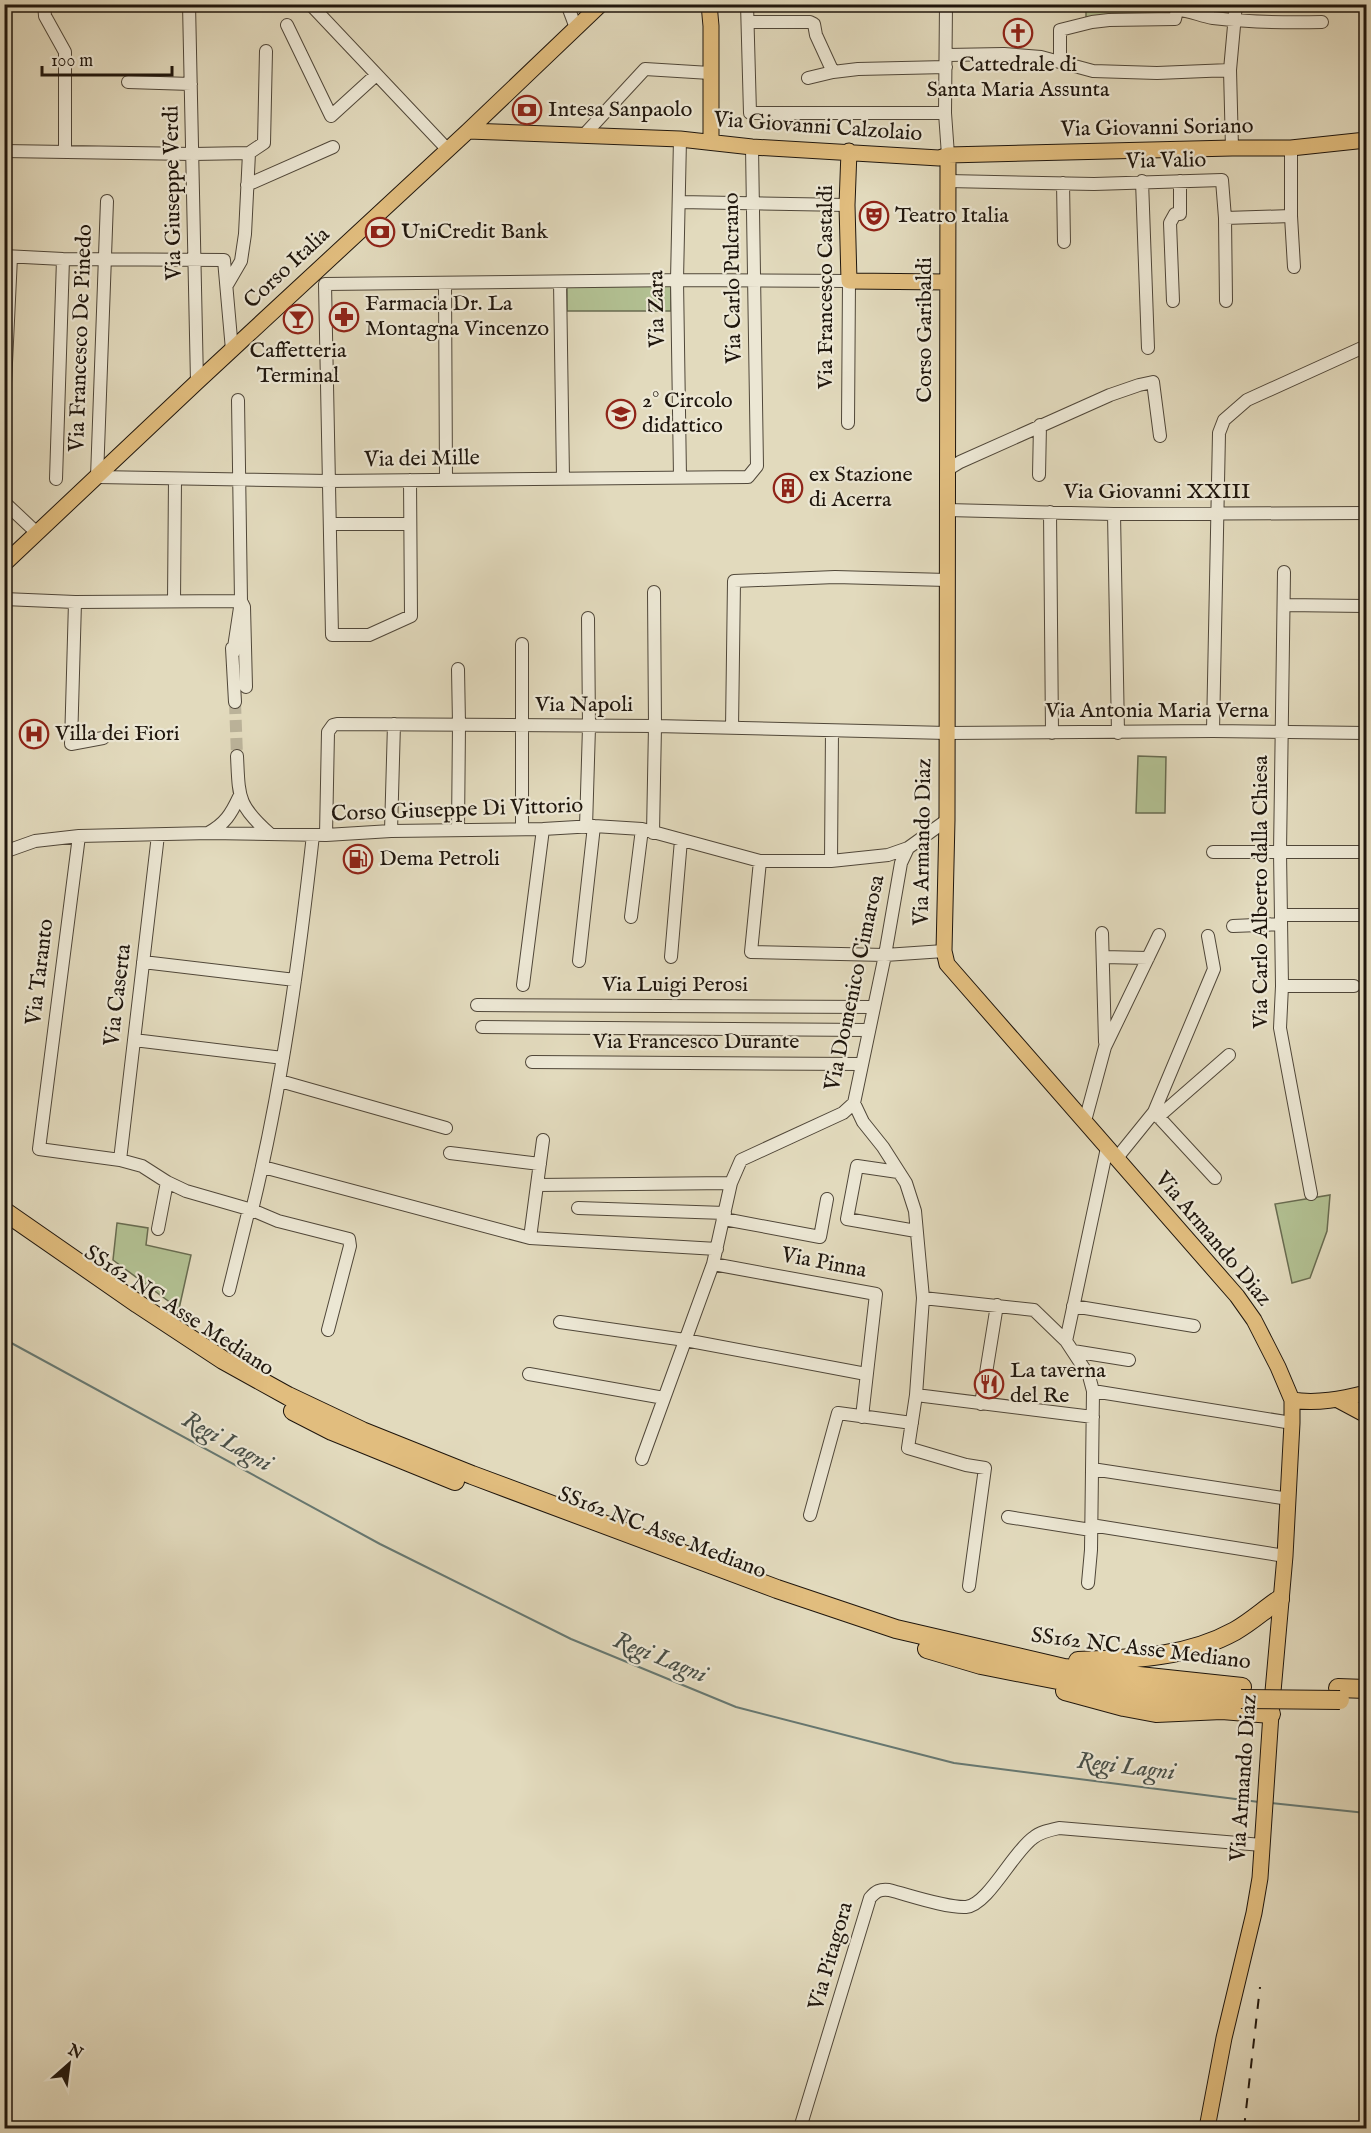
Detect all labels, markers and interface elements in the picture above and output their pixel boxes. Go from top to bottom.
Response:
church icon: Cattedrale di Santa Maria Assunta [1002,17,1034,49]
scale bar [42,39,172,77]
text: 100 m [51,50,93,73]
place label: Cattedrale di Santa Maria Assunta [926,51,1110,104]
bank icon: Intesa Sanpaolo [511,94,543,126]
place label: Intesa Sanpaolo [548,96,692,124]
street label: Via Giuseppe Verdi [157,105,189,282]
street label: Via Giovanni Calzolaio [712,106,923,148]
street label: Via Giovanni Soriano [1059,112,1254,144]
street label: Via Valio [1124,146,1207,176]
street label: Via Francesco Castaldi [812,185,840,390]
street label: Via Carlo Pulcrano [718,192,749,365]
theatre icon: Teatro Italia [858,200,890,232]
place label: Teatro Italia [895,202,1009,230]
bank icon: UniCredit Bank [364,216,396,248]
place label: UniCredit Bank [401,218,548,246]
street label: Corso Italia [238,221,336,315]
street label: Via Francesco De Pinedo [63,224,99,453]
street label: Corso Garibaldi [911,257,939,403]
street label: Via Zara [642,270,672,349]
place label: Farmacia Dr. La Montagna Vincenzo [365,290,549,343]
pharmacy icon: Farmacia Dr. La Montagna Vincenzo [328,301,360,333]
bar icon: Caffetteria Terminal [282,303,314,335]
place label: Caffetteria Terminal [249,337,347,390]
place label: 2° Circolo didattico [642,387,733,440]
school or university icon: 2° Circolo didattico [605,398,637,430]
street label: Via dei Mille [363,444,480,474]
place label: ex Stazione di Acerra [809,461,913,514]
building icon: ex Stazione di Acerra [772,472,804,504]
street label: Via Giovanni XXIII [1063,478,1250,506]
street label: Via Napoli [534,691,633,719]
street label: Via Antonia Maria Verna [1044,697,1269,725]
hospital icon: Villa dei Fiori [18,718,50,750]
place label: Villa dei Fiori [54,720,180,748]
street label: Via Carlo Alberto dalla Chiesa [1247,755,1275,1030]
street label: Via Armando Diaz [908,758,938,927]
street label: Corso Giuseppe Di Vittorio [330,792,584,828]
fuel station icon: Dema Petroli [342,843,374,875]
place label: Dema Petroli [379,845,500,873]
street label: Via Domenico Cimarosa [818,872,892,1094]
street label: Via Taranto [19,917,60,1028]
street label: Via Caserta [98,942,138,1049]
street label: Via Luigi Perosi [601,971,748,999]
street label: Via Francesco Durante [592,1028,799,1056]
street label: Via Armando Diaz [1148,1165,1278,1312]
street label: SS162 NC Asse Mediano [79,1239,279,1383]
street label: Via Pinna [778,1241,869,1285]
place label: La taverna del Re [1010,1357,1106,1410]
restaurant icon: La taverna del Re [973,1368,1005,1400]
water label: Regi Lagni [176,1405,279,1480]
street label: SS162 NC Asse Mediano [554,1480,770,1586]
street label: SS162 NC Asse Mediano [1030,1622,1253,1676]
water label: Regi Lagni [609,1625,713,1692]
street label: Via Armando Diaz [1224,1694,1264,1863]
water label: Regi Lagni [1075,1746,1179,1789]
street label: Via Pitagora [802,1898,860,2014]
north arrow [39,2034,99,2094]
text: N [63,2040,86,2065]

